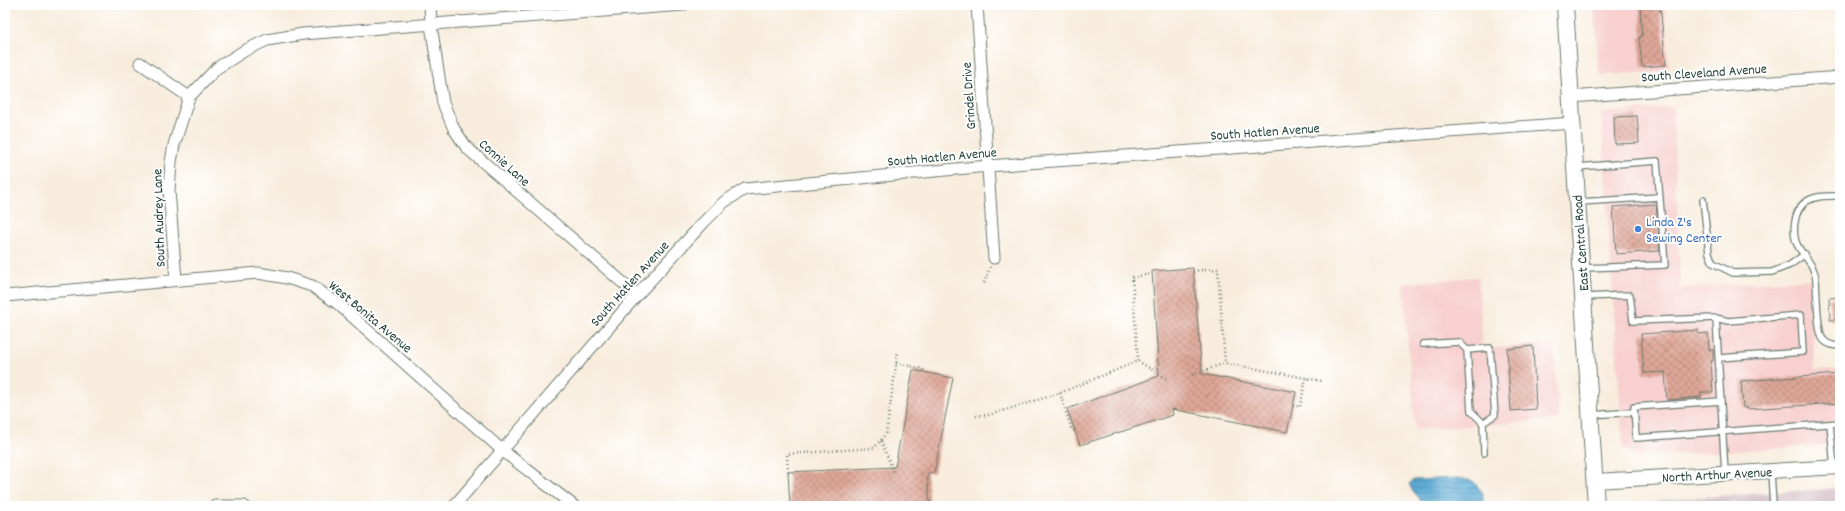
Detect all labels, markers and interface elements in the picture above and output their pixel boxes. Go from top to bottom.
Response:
street label: South Cleveland Avenue [1641,60,1768,88]
street label: Grindel Drive [958,61,982,130]
street label: South Hatlen Avenue [1210,119,1321,147]
street label: Connie Lane [474,135,534,192]
street label: South Hatlen Avenue [887,143,998,173]
street label: South Audrey Lane [148,168,172,268]
street label: East Central Road [1569,194,1595,292]
place label: Linda Z's Sewing Center [1646,213,1723,249]
marker: Linda Z's Sewing Center [1633,224,1643,234]
street label: South Hatlen Avenue [586,237,675,332]
street label: West Bonita Avenue [324,277,416,358]
street label: North Arthur Avenue [1662,463,1773,489]

